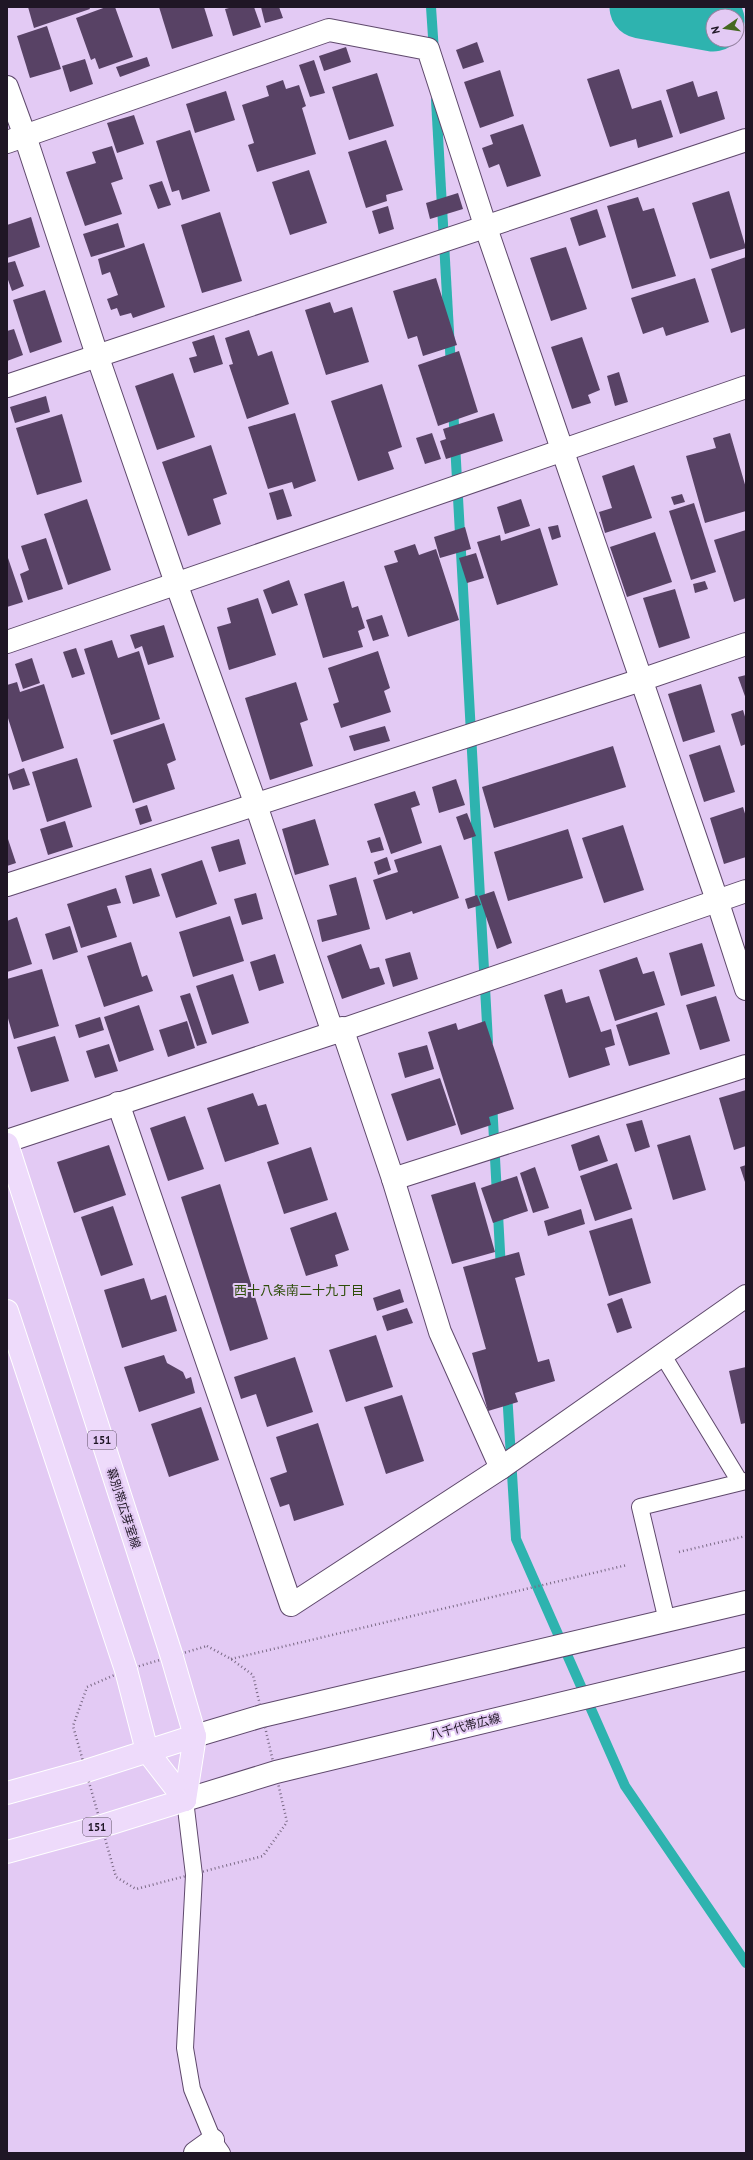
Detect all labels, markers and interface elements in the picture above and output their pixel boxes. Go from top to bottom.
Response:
north arrow [705,8,745,48]
text: N [708,25,723,35]
district label: 西十八条南二十九丁目 [234,1282,364,1299]
road number: 151 [88,1431,116,1449]
street label: 幕別帯広芽室線 [104,1466,144,1550]
street label: 八千代帯広線 [428,1710,502,1742]
road number: 151 [83,1818,111,1836]

